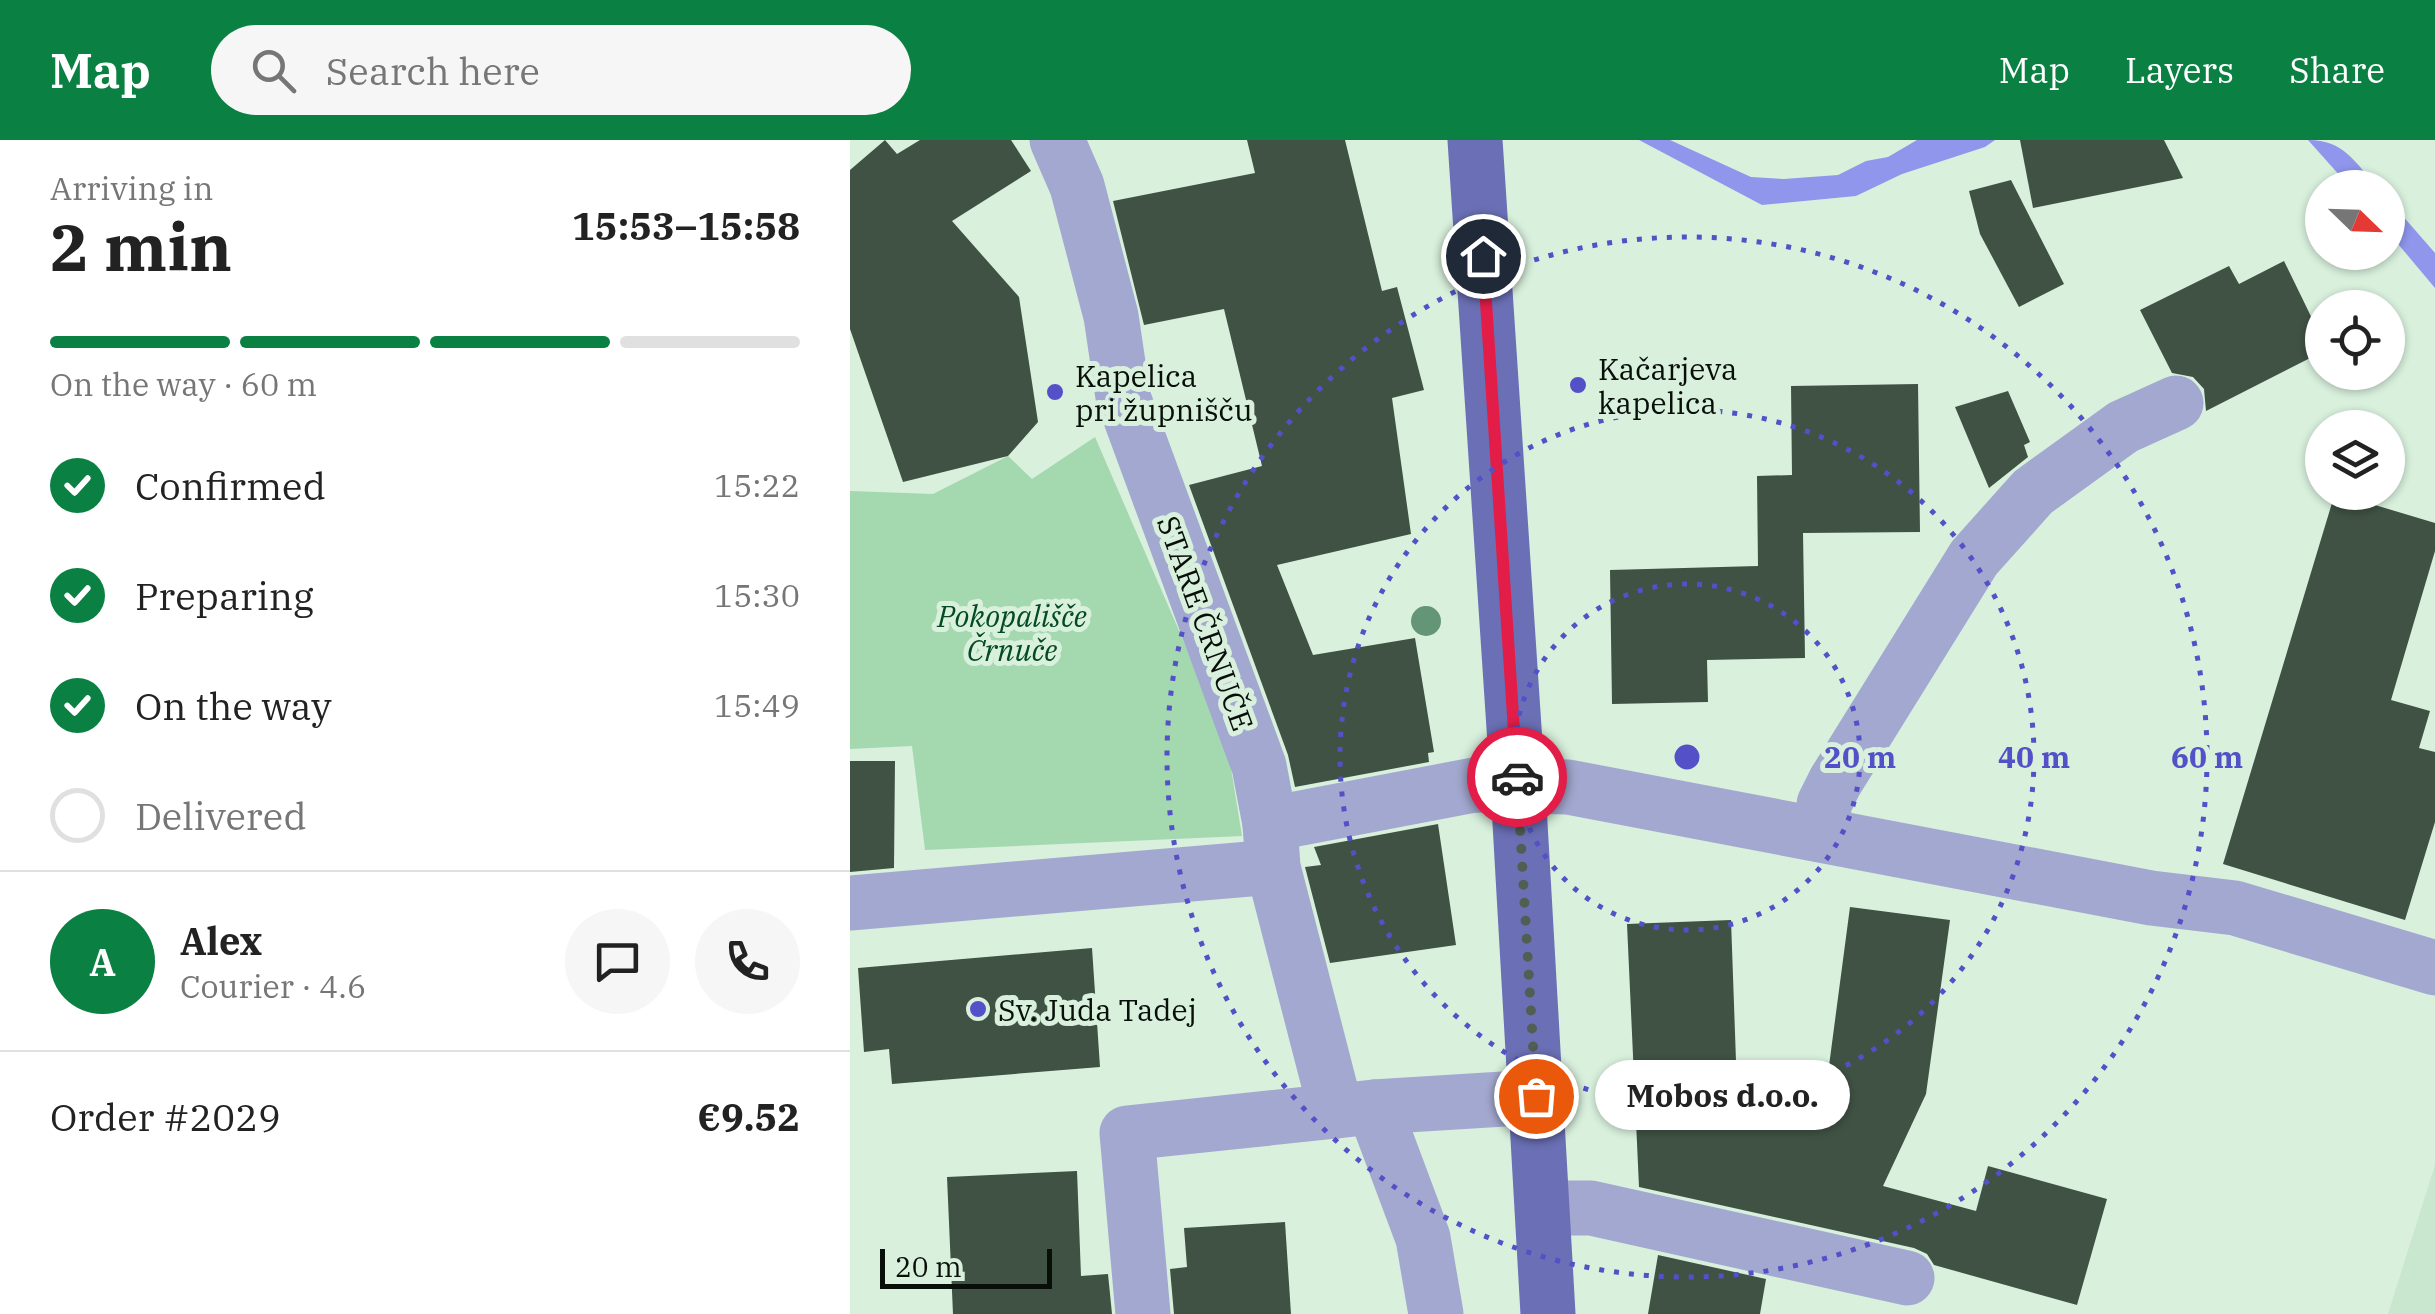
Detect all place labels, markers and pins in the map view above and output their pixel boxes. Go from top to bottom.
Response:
pin [1441,214,1526,299]
place label: Kačarjeva kapelica [1598,349,1737,422]
place label: Kapelica pri župnišču [1075,356,1253,429]
marker: Kačarjeva kapelica [1567,374,1589,396]
marker: Kapelica pri župnišču [1044,381,1066,403]
centre of rings [1669,739,1705,775]
place label: Sv. Juda Tadej [998,990,1197,1029]
marker: Sv. Juda Tadej [967,998,989,1020]
pin [1494,1054,1579,1139]
callout: Mobos d.o.o. [1596,1061,1851,1131]

